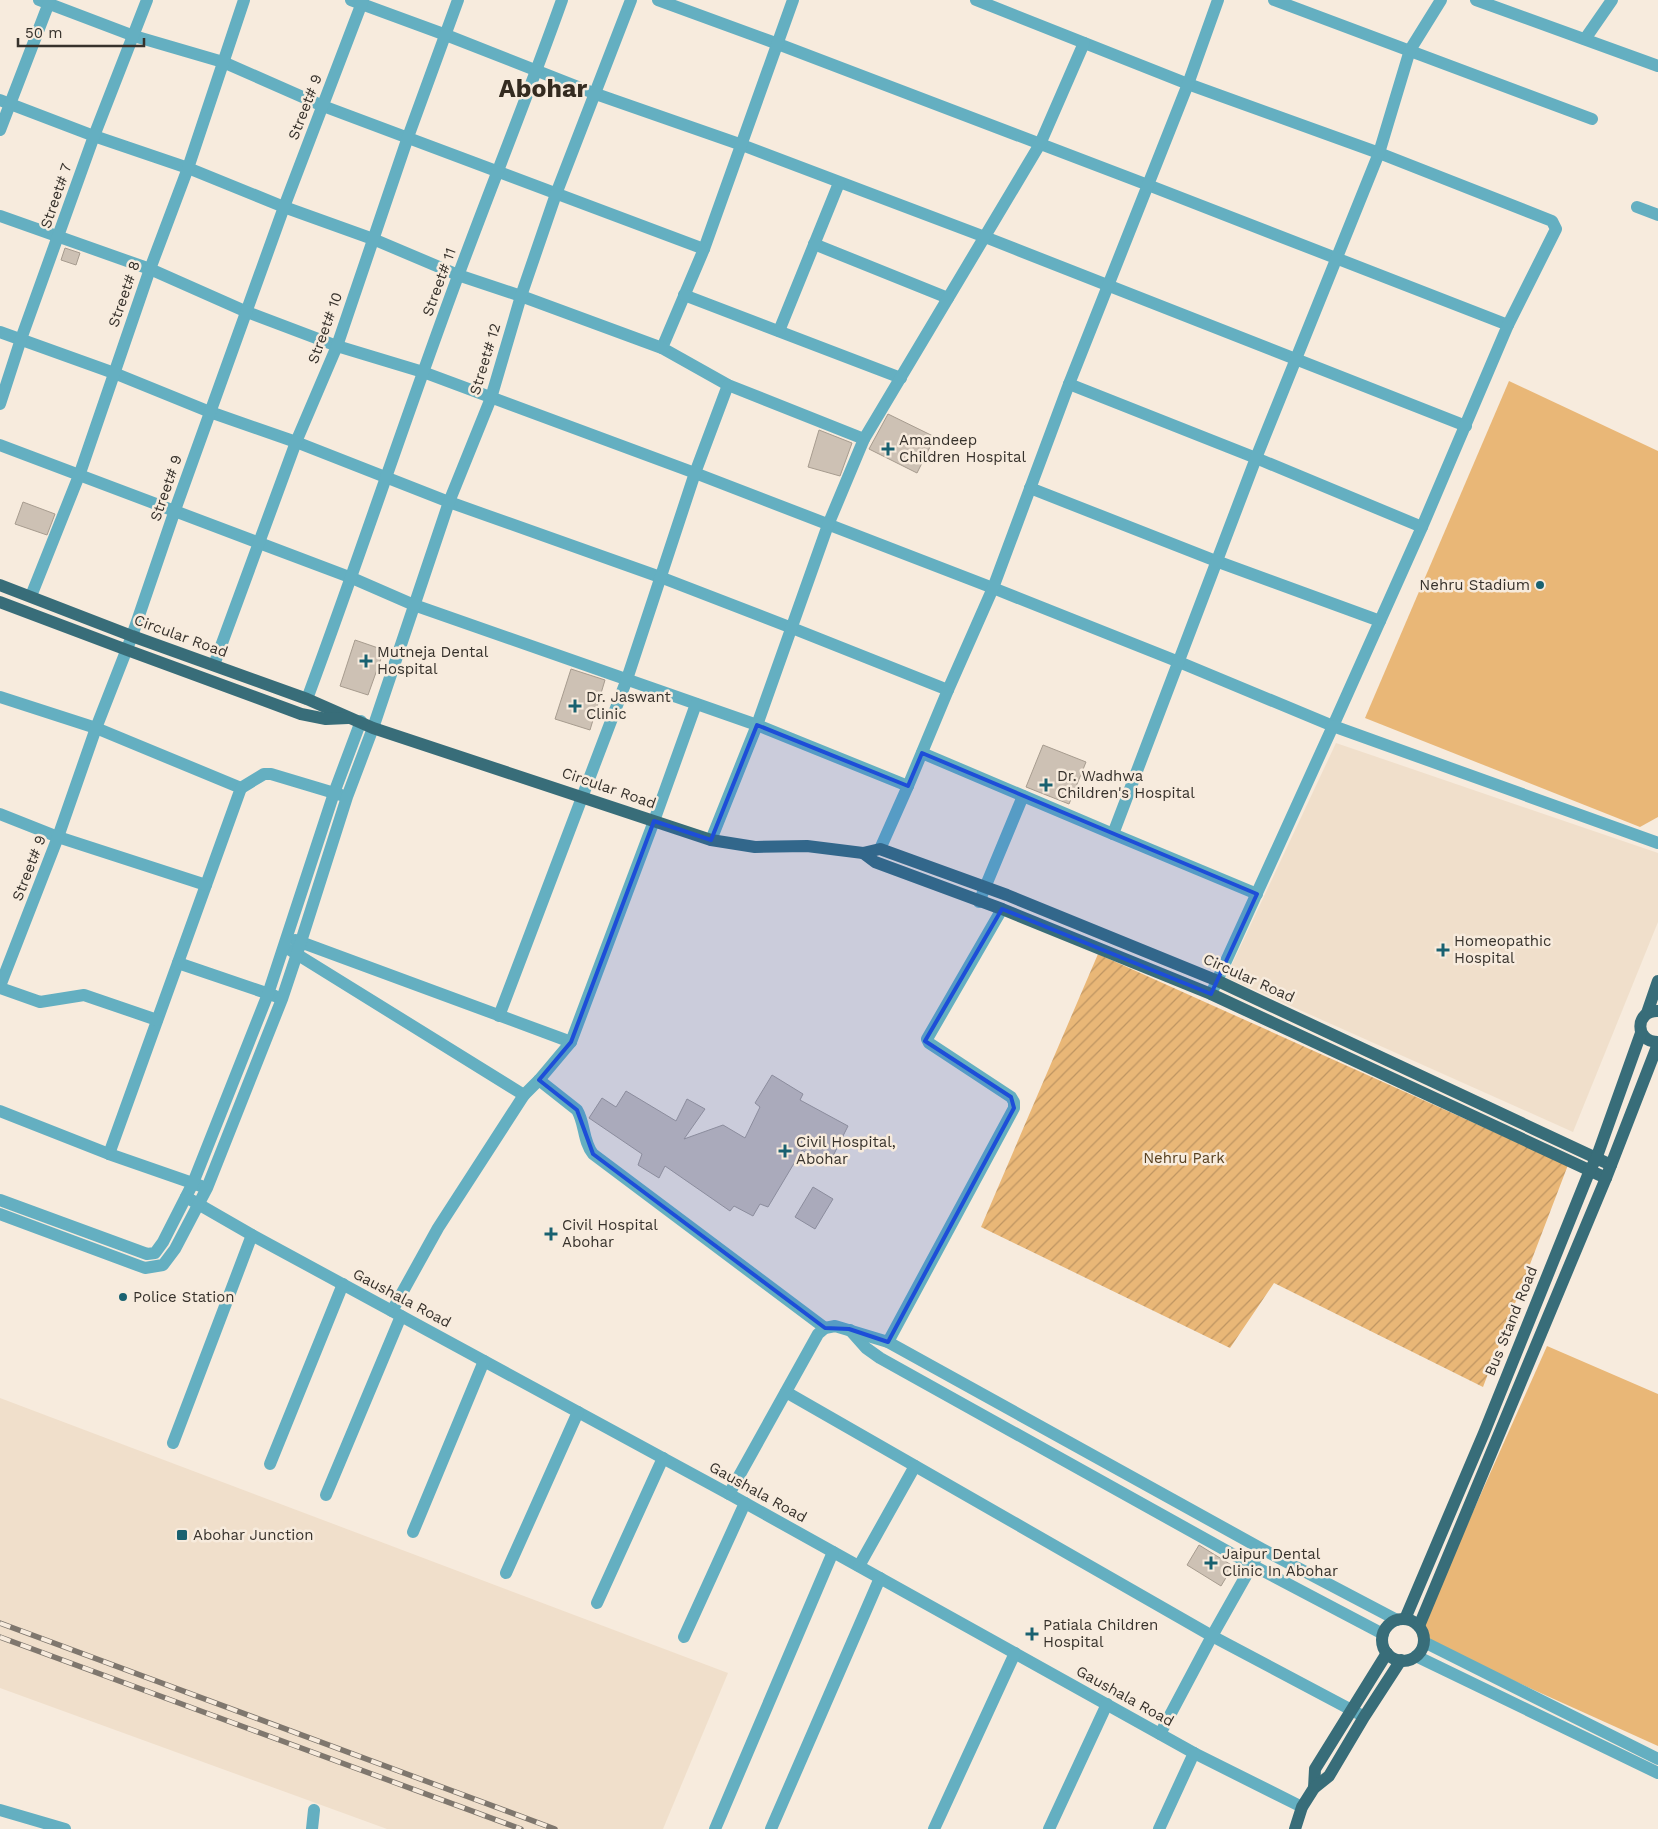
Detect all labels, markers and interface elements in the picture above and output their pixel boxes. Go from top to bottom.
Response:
scale bar [18,15,144,47]
text: 50 m [25,24,62,42]
street label: Street# 9 [284,72,326,142]
district label: Abohar [499,74,587,103]
street label: Street# 7 [36,161,76,231]
street label: Street# 11 [418,245,460,319]
street label: Street# 8 [104,258,144,330]
street label: Street# 10 [304,290,346,366]
street label: Street# 12 [466,321,504,397]
place label: Amandeep Children Hospital [899,431,1026,466]
marker: Amandeep Children Hospital [881,442,895,456]
street label: Street# 9 [146,452,186,524]
place label: Nehru Stadium [1419,576,1530,594]
marker: Nehru Stadium [1534,579,1546,591]
street label: Circular Road [132,611,230,661]
place label: Mutneja Dental Hospital [377,643,489,678]
marker: Mutneja Dental Hospital [359,654,373,668]
place label: Dr. Jaswant Clinic [586,688,672,723]
marker: Dr. Jaswant Clinic [568,699,582,713]
street label: Circular Road [560,763,658,813]
place label: Dr. Wadhwa Children's Hospital [1057,767,1195,802]
marker: Dr. Wadhwa Children's Hospital [1039,778,1053,792]
street label: Street# 9 [8,833,50,903]
place label: Homeopathic Hospital [1454,932,1551,967]
marker: Homeopathic Hospital [1436,943,1450,957]
street label: Circular Road [1200,950,1298,1006]
place label: Civil Hospital, Abohar [796,1133,896,1168]
marker: Civil Hospital, Abohar [778,1144,792,1158]
park label: Nehru Park [1143,1149,1225,1167]
place label: Civil Hospital Abohar [562,1216,658,1251]
marker: Civil Hospital Abohar [544,1227,558,1241]
street label: Bus Stand Road [1481,1263,1541,1379]
street label: Gaushala Road [350,1265,454,1331]
place label: Police Station [133,1288,234,1306]
marker: Police Station [117,1291,129,1303]
street label: Gaushala Road [706,1458,810,1526]
place label: Abohar Junction [193,1526,313,1544]
marker: Abohar Junction [175,1528,189,1542]
place label: Jaipur Dental Clinic In Abohar [1222,1545,1338,1580]
marker: Jaipur Dental Clinic In Abohar [1204,1556,1218,1570]
place label: Patiala Children Hospital [1043,1616,1158,1651]
marker: Patiala Children Hospital [1025,1627,1039,1641]
street label: Gaushala Road [1073,1662,1177,1730]

